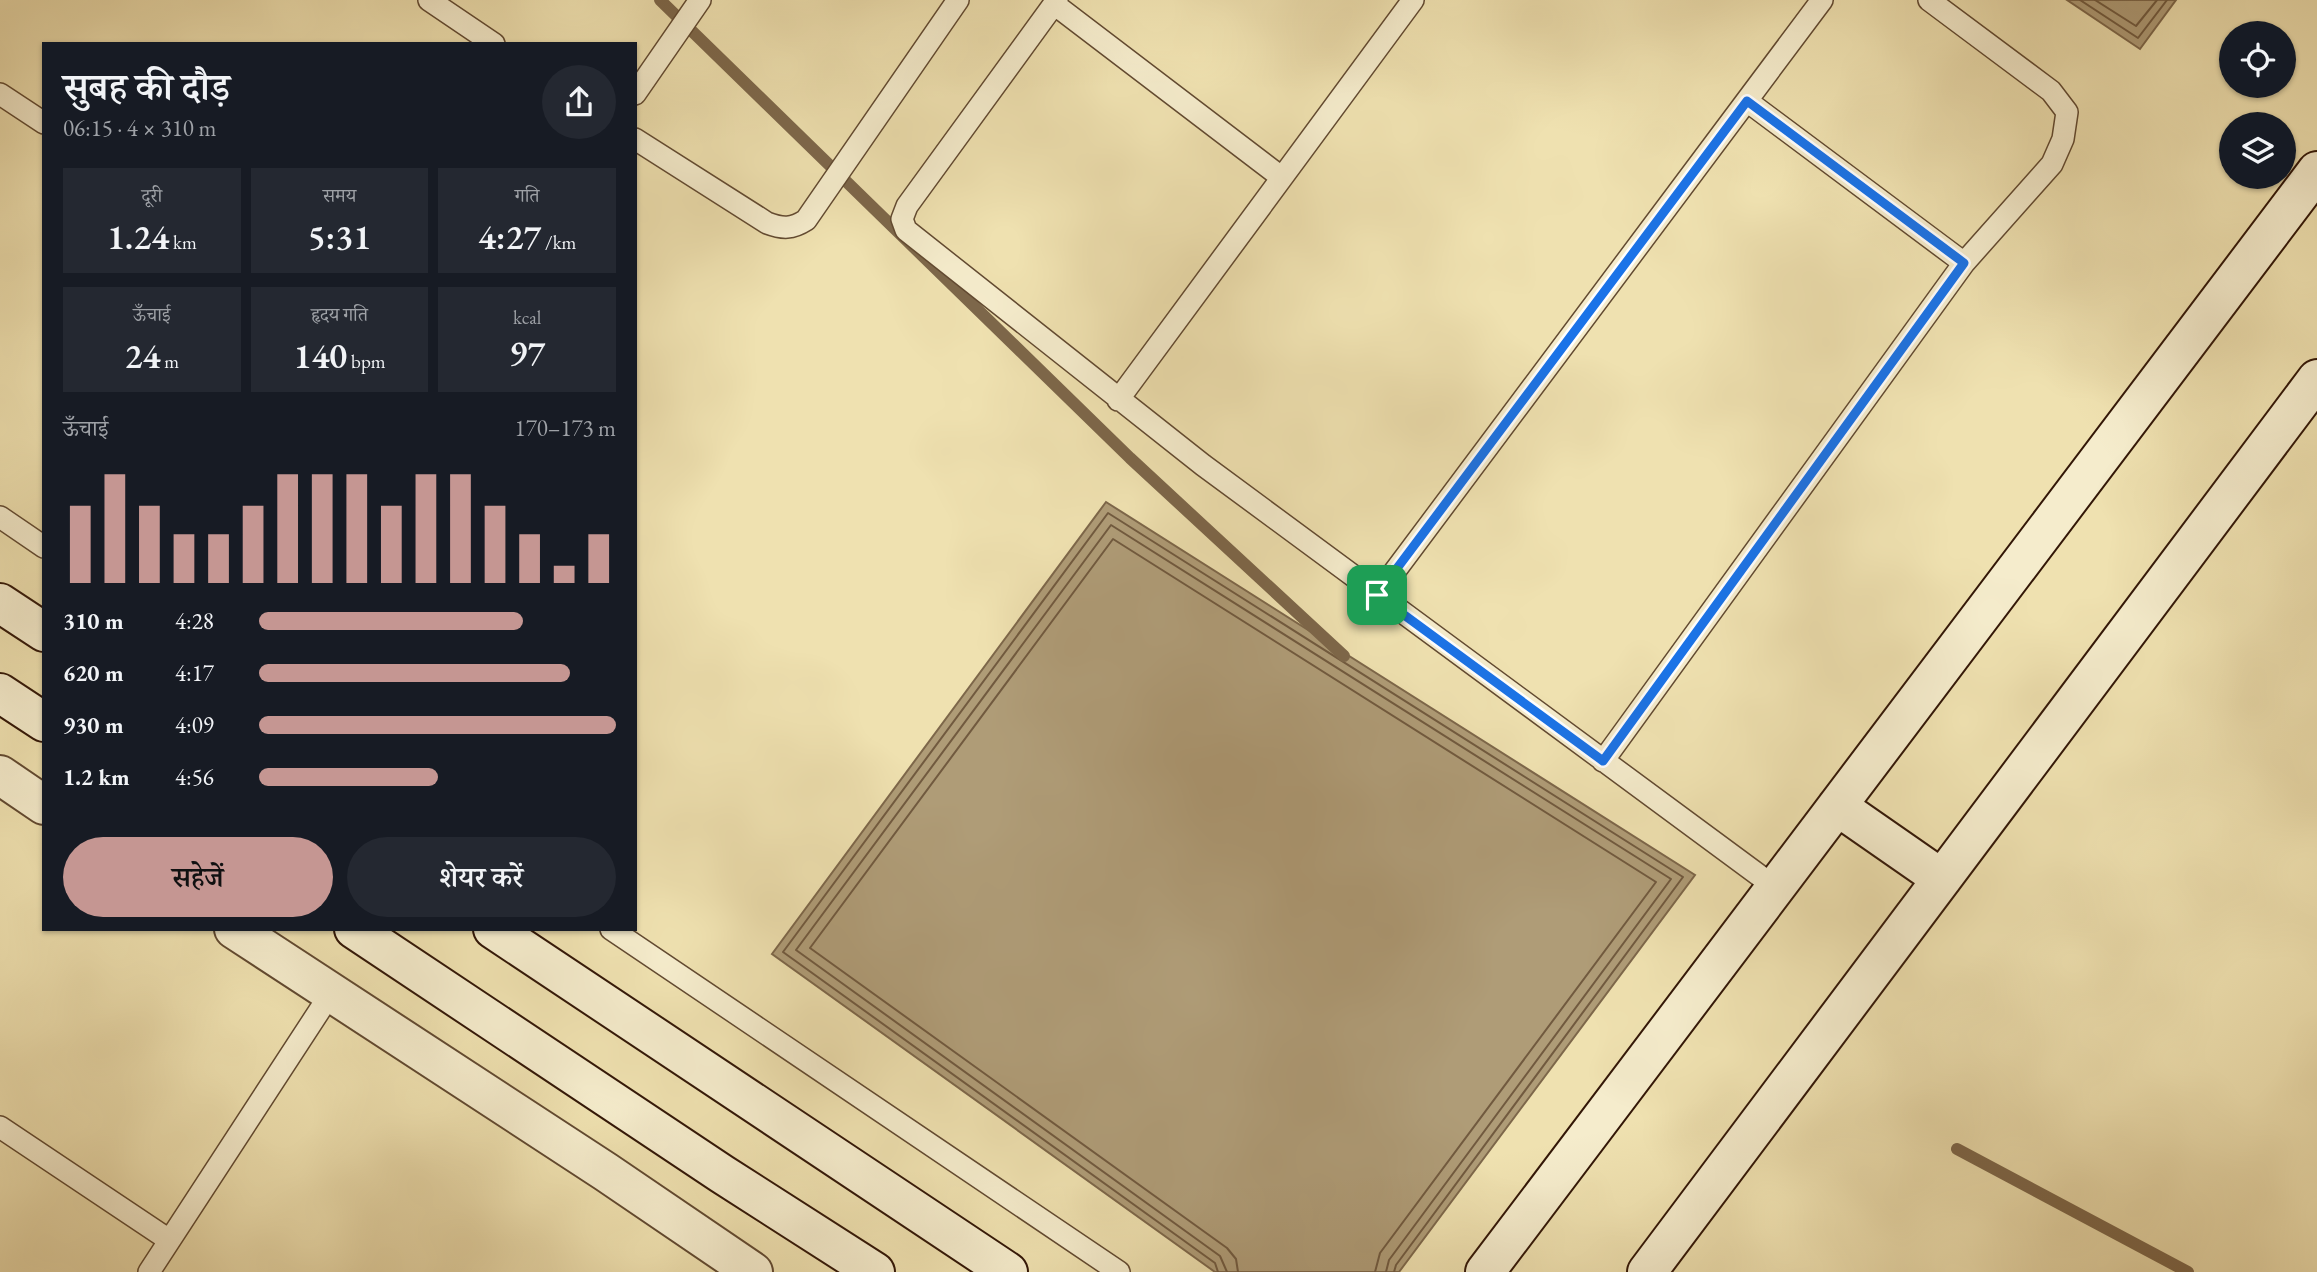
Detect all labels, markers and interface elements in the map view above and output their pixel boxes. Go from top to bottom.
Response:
map controls [2219,21,2296,189]
button: locate [2219,21,2296,98]
text: सुबह की दौड़ [63,62,230,111]
button: share [542,65,616,139]
button: layers [2219,112,2296,189]
text: 06:15 · 4 × 310 m [63,113,216,143]
text: दूरी [142,183,162,208]
text: समय [323,183,356,208]
text: गति [515,183,540,208]
text: 1.24 [107,214,169,259]
text: 5:31 [308,214,371,259]
text: 4:27 [478,214,541,259]
text: km [169,230,197,255]
text: /km [541,230,576,255]
text: ऊँचाई [133,302,171,327]
text: हृदय गति [311,302,368,327]
text: kcal [513,305,541,330]
text: 97 [509,330,545,375]
text: 24 [125,333,160,378]
text: 140 [293,333,347,378]
text: m [160,349,179,374]
text: bpm [347,349,386,374]
text: ऊँचाई [63,413,108,443]
text: 170–173 m [515,413,616,443]
pin [1347,565,1407,625]
icon: arrive [1358,576,1396,614]
text: 310 m [63,606,124,636]
text: 4:28 [175,606,214,636]
text: 620 m [63,658,124,688]
text: 4:17 [175,658,214,688]
text: 930 m [63,710,124,740]
text: 4:09 [175,710,214,740]
text: 1.2 km [63,762,130,792]
text: 4:56 [175,762,214,792]
button: सहेजें [63,837,333,917]
button: शेयर करें [347,837,616,917]

